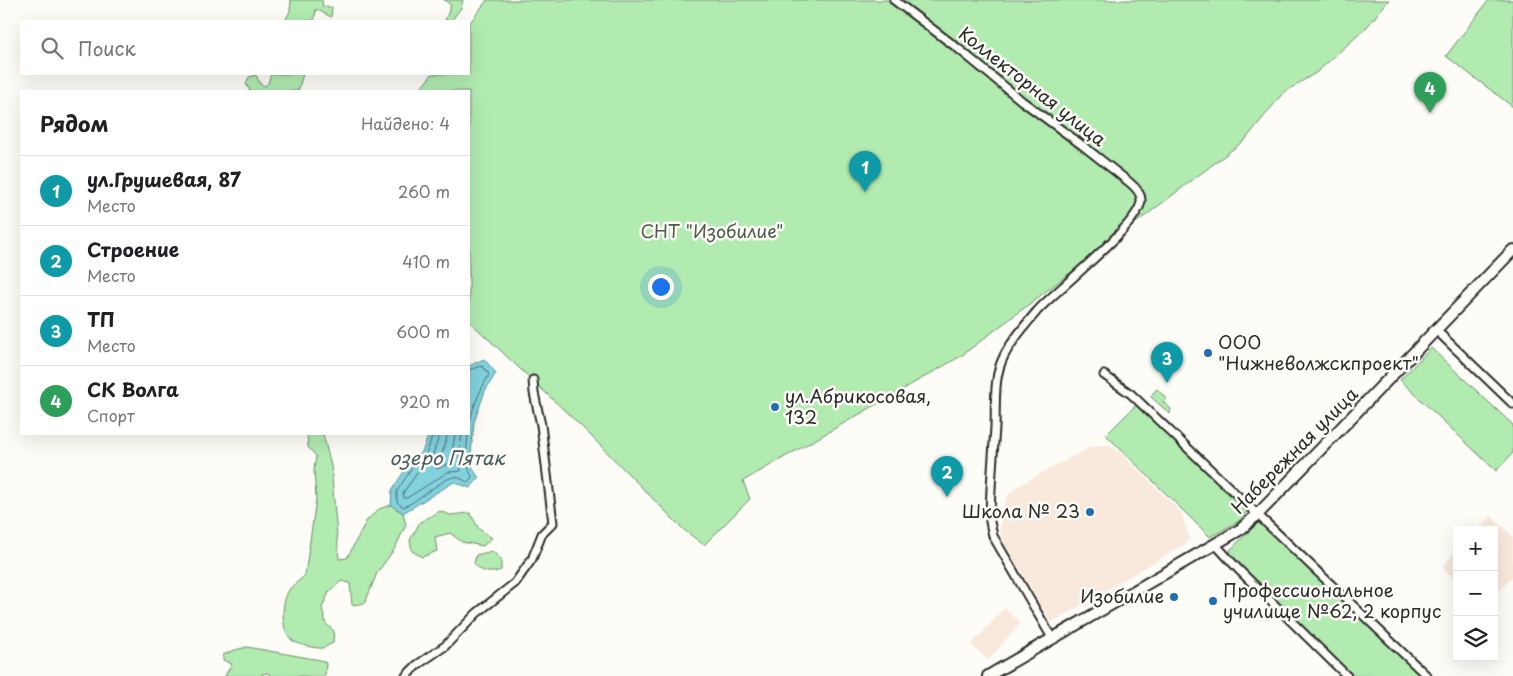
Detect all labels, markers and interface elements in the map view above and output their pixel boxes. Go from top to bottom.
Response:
search box [20,20,470,75]
street label: Коллекторная улица [954,20,1113,152]
icon: search [38,34,66,62]
text: Поиск [78,34,136,62]
pin: 4 [1414,72,1446,113]
text: Рядом [40,107,108,139]
text: Найдено: 4 [361,111,450,135]
pin: 1 [849,151,881,192]
text: ул.Грушевая, 87 [87,165,241,193]
text: 1 [52,179,60,203]
text: 260 m [398,179,450,203]
text: Место [87,193,136,217]
park label: СНТ "Изобилие" [640,217,784,244]
text: Строение [87,235,179,263]
text: 2 [50,249,62,273]
text: 410 m [402,249,450,273]
text: Место [87,263,136,287]
your location [648,274,674,300]
text: ТП [87,305,115,333]
text: 3 [51,319,61,343]
text: 600 m [396,319,450,343]
place label: ООО "Нижневолжскпроект" [1218,328,1419,376]
text: Место [87,333,136,357]
pin: 3 [1151,342,1183,383]
marker: ООО "Нижневолжскпроект" [1202,347,1214,359]
text: СК Волга [87,375,179,403]
street label: Набережная улица [1224,380,1364,519]
place label: ул.Абрикосовая, 132 [785,382,931,430]
text: 4 [51,389,61,413]
text: 920 m [399,389,450,413]
marker: ул.Абрикосовая, 132 [769,401,781,413]
text: Спорт [87,403,135,427]
water label: озеро Пятак [390,443,506,471]
pin: 2 [931,456,963,497]
place label: Школа № 23 [962,497,1080,524]
marker: Школа № 23 [1084,506,1096,518]
map controls [1453,526,1498,661]
button: + [1453,526,1498,571]
button: − [1453,571,1498,616]
place label: Профессиональное училище №62, 2 корпус [1223,576,1441,624]
place label: Изобилие [1080,582,1164,609]
marker: Изобилие [1168,591,1180,603]
marker: Профессиональное училище №62, 2 корпус [1207,595,1219,607]
button: layers [1453,616,1498,661]

